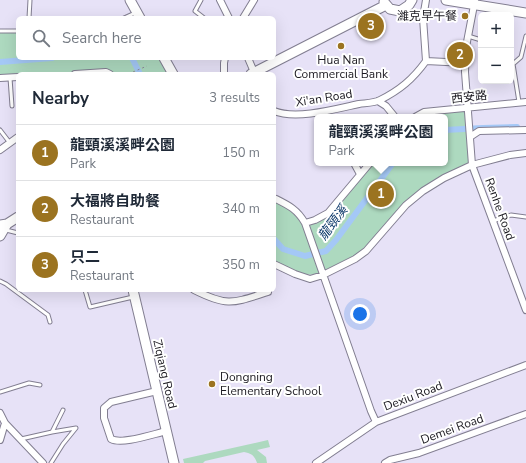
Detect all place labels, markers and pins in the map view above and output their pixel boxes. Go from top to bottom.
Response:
place label: 濰克早午餐 [397,8,457,24]
pin: 3 [358,11,384,41]
marker: 濰克早午餐 [460,11,470,21]
pin: 2 [447,40,473,70]
marker: Hua Nan Commercial Bank [336,41,346,51]
place label: Hua Nan Commercial Bank [294,52,389,82]
pin: 1 [368,179,394,209]
place label: Dongning Elementary School [220,369,322,399]
marker: Dongning Elementary School [207,379,217,389]

